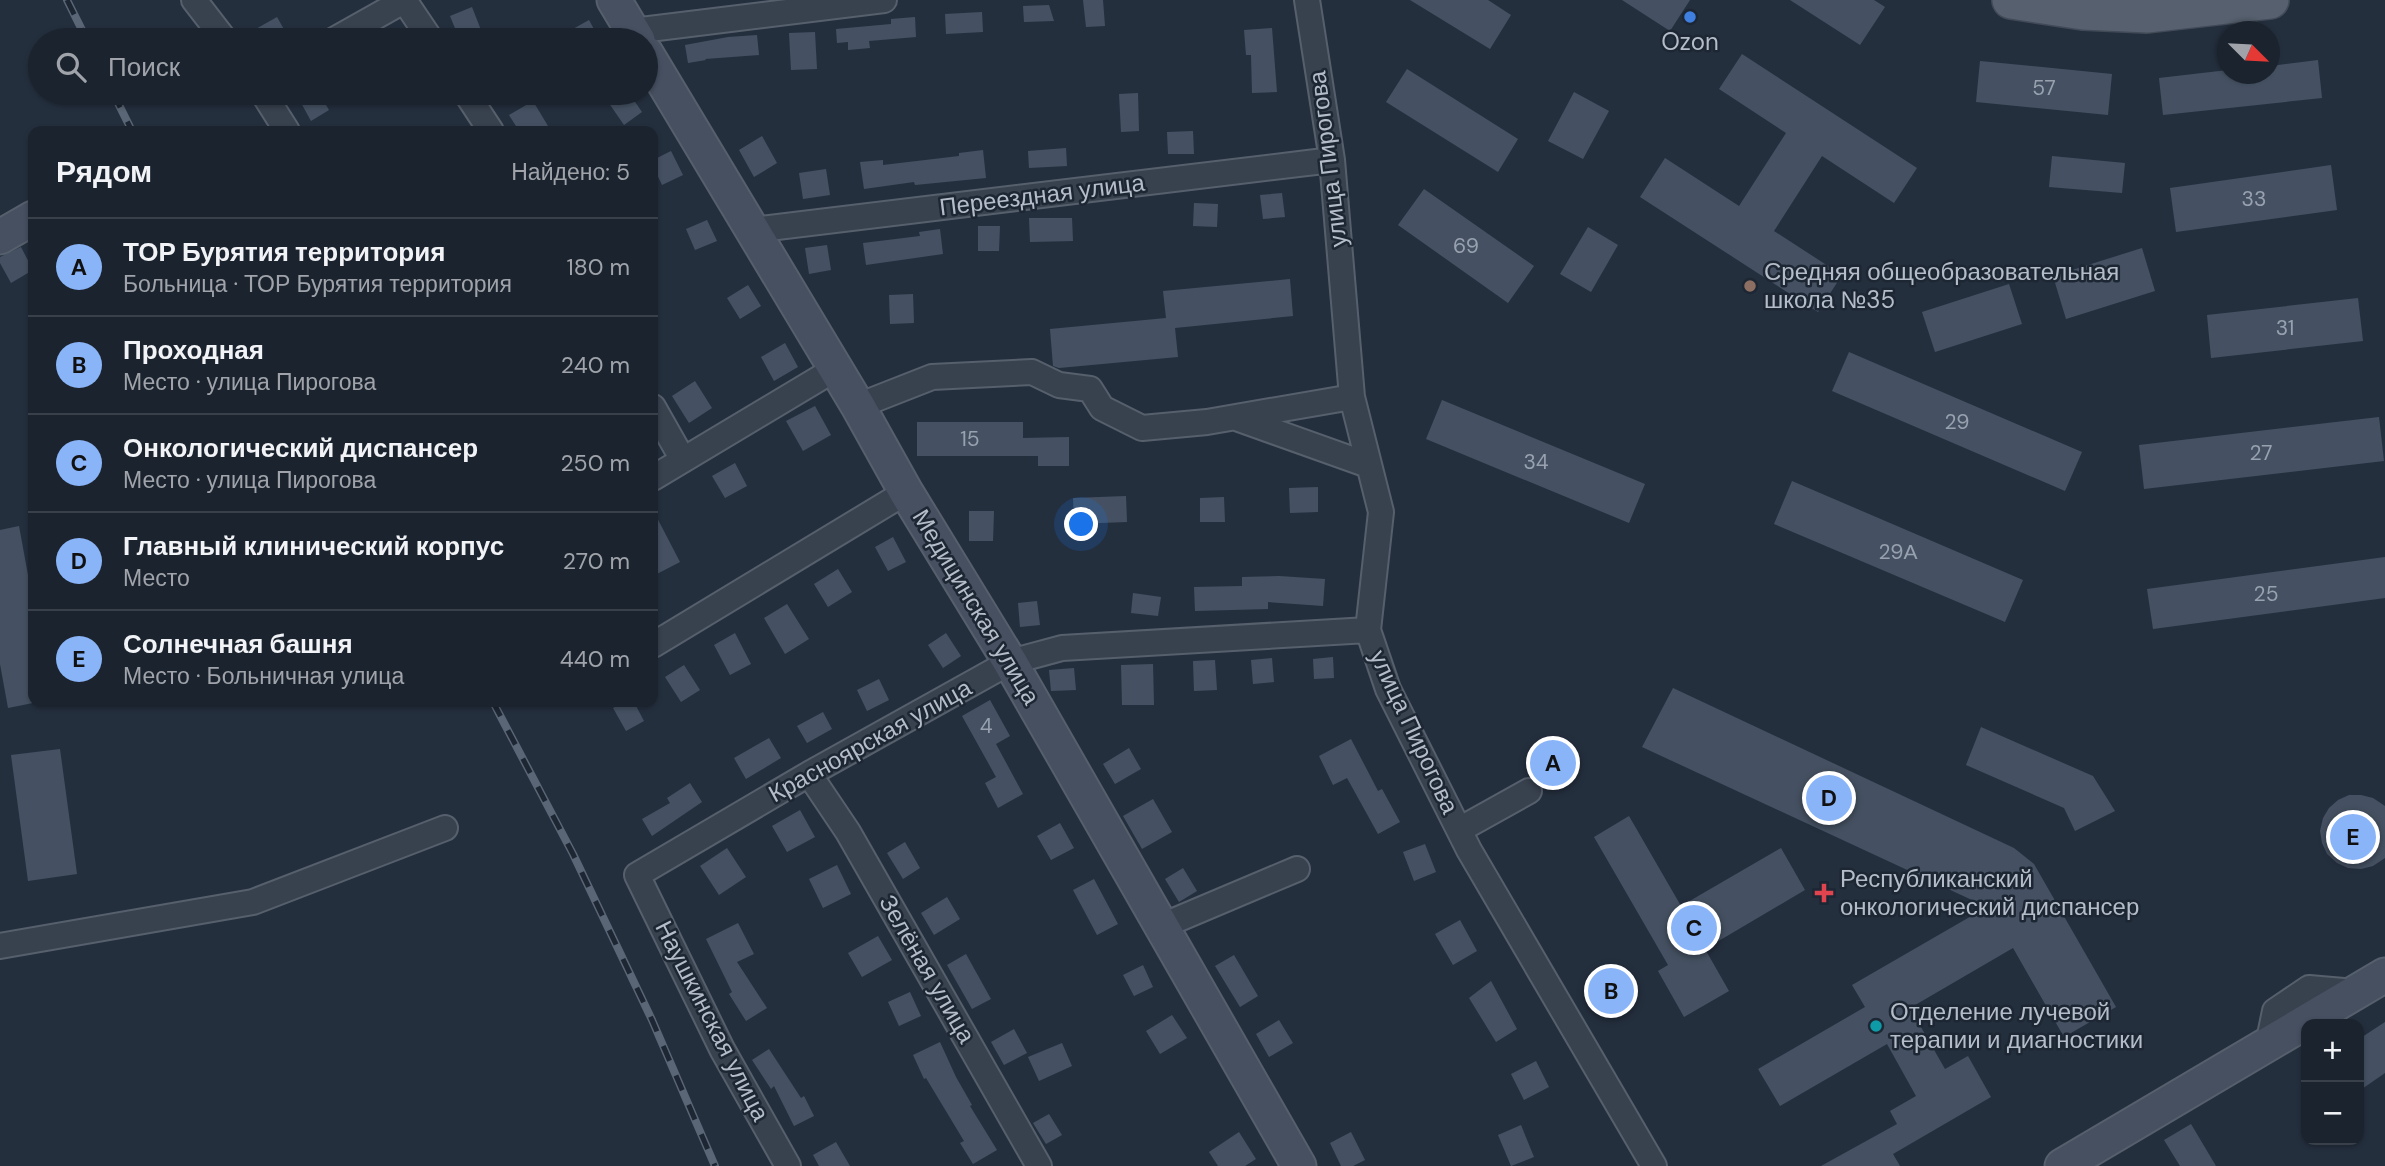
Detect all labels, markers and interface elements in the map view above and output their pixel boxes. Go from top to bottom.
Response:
marker: Ozon [1682,9,1698,25]
north arrow [2217,21,2280,84]
place label: Ozon [1661,26,1719,57]
search box [28,28,658,105]
icon: search [52,48,90,86]
text: Поиск [108,50,180,84]
street label: улица Пирогова [1301,69,1354,249]
house number: 57 [2032,74,2056,102]
text: Рядом [56,152,152,191]
text: Найдено: 5 [511,157,630,187]
street label: Переездная улица [938,166,1147,222]
house number: 33 [2242,185,2266,213]
house number: 69 [1453,232,1479,260]
text: ТОР Бурятия территория [123,235,445,269]
text: A [71,252,87,282]
text: 180 m [566,252,630,282]
place label: Средняя общеобразовательная школа №35 [1764,256,2119,315]
text: Больница · ТОР Бурятия территория [123,269,512,299]
marker: Средняя общеобразовательная школа №35 [1742,278,1758,294]
house number: 31 [2276,314,2294,342]
text: Проходная [123,333,264,367]
text: B [72,350,86,380]
text: 240 m [561,350,630,380]
text: Место · улица Пирогова [123,367,376,397]
house number: 29 [1944,408,1970,436]
house number: 15 [960,425,980,453]
text: Онкологический диспансер [123,431,478,465]
house number: 27 [2250,439,2272,467]
text: C [71,448,87,478]
text: 250 m [560,448,630,478]
house number: 34 [1523,448,1549,476]
text: Место · улица Пирогова [123,465,376,495]
street label: Медицинская улица [906,503,1047,711]
your location [1064,507,1098,541]
text: Главный клинический корпус [123,529,504,563]
house number: 29А [1878,538,1918,566]
text: D [71,546,87,576]
text: 270 m [563,546,630,576]
text: Место [123,563,190,593]
house number: 25 [2254,580,2278,608]
text: Солнечная башня [123,627,353,661]
text: E [72,644,86,674]
text: 440 m [560,644,630,674]
street label: улица Пирогова [1363,645,1466,819]
text: Место · Больничная улица [123,661,404,691]
street label: Красноярская улица [763,672,977,809]
house number: 4 [980,712,993,740]
pin: A [1530,737,1576,789]
pin: D [1806,772,1852,824]
pin: E [2330,811,2376,863]
place label: Республиканский онкологический диспансер [1840,863,2139,922]
marker: Республиканский онкологический диспансер [1814,883,1834,903]
street label: Зелёная улица [872,889,983,1049]
pin: C [1671,902,1717,954]
street label: Наушкинская улица [649,915,777,1127]
pin: B [1588,965,1634,1017]
place label: Отделение лучевой терапии и диагностики [1890,996,2143,1055]
marker: Отделение лучевой терапии и диагностики [1868,1018,1884,1034]
map controls [2301,1019,2364,1145]
button: + [2301,1019,2364,1082]
button: − [2301,1082,2364,1145]

